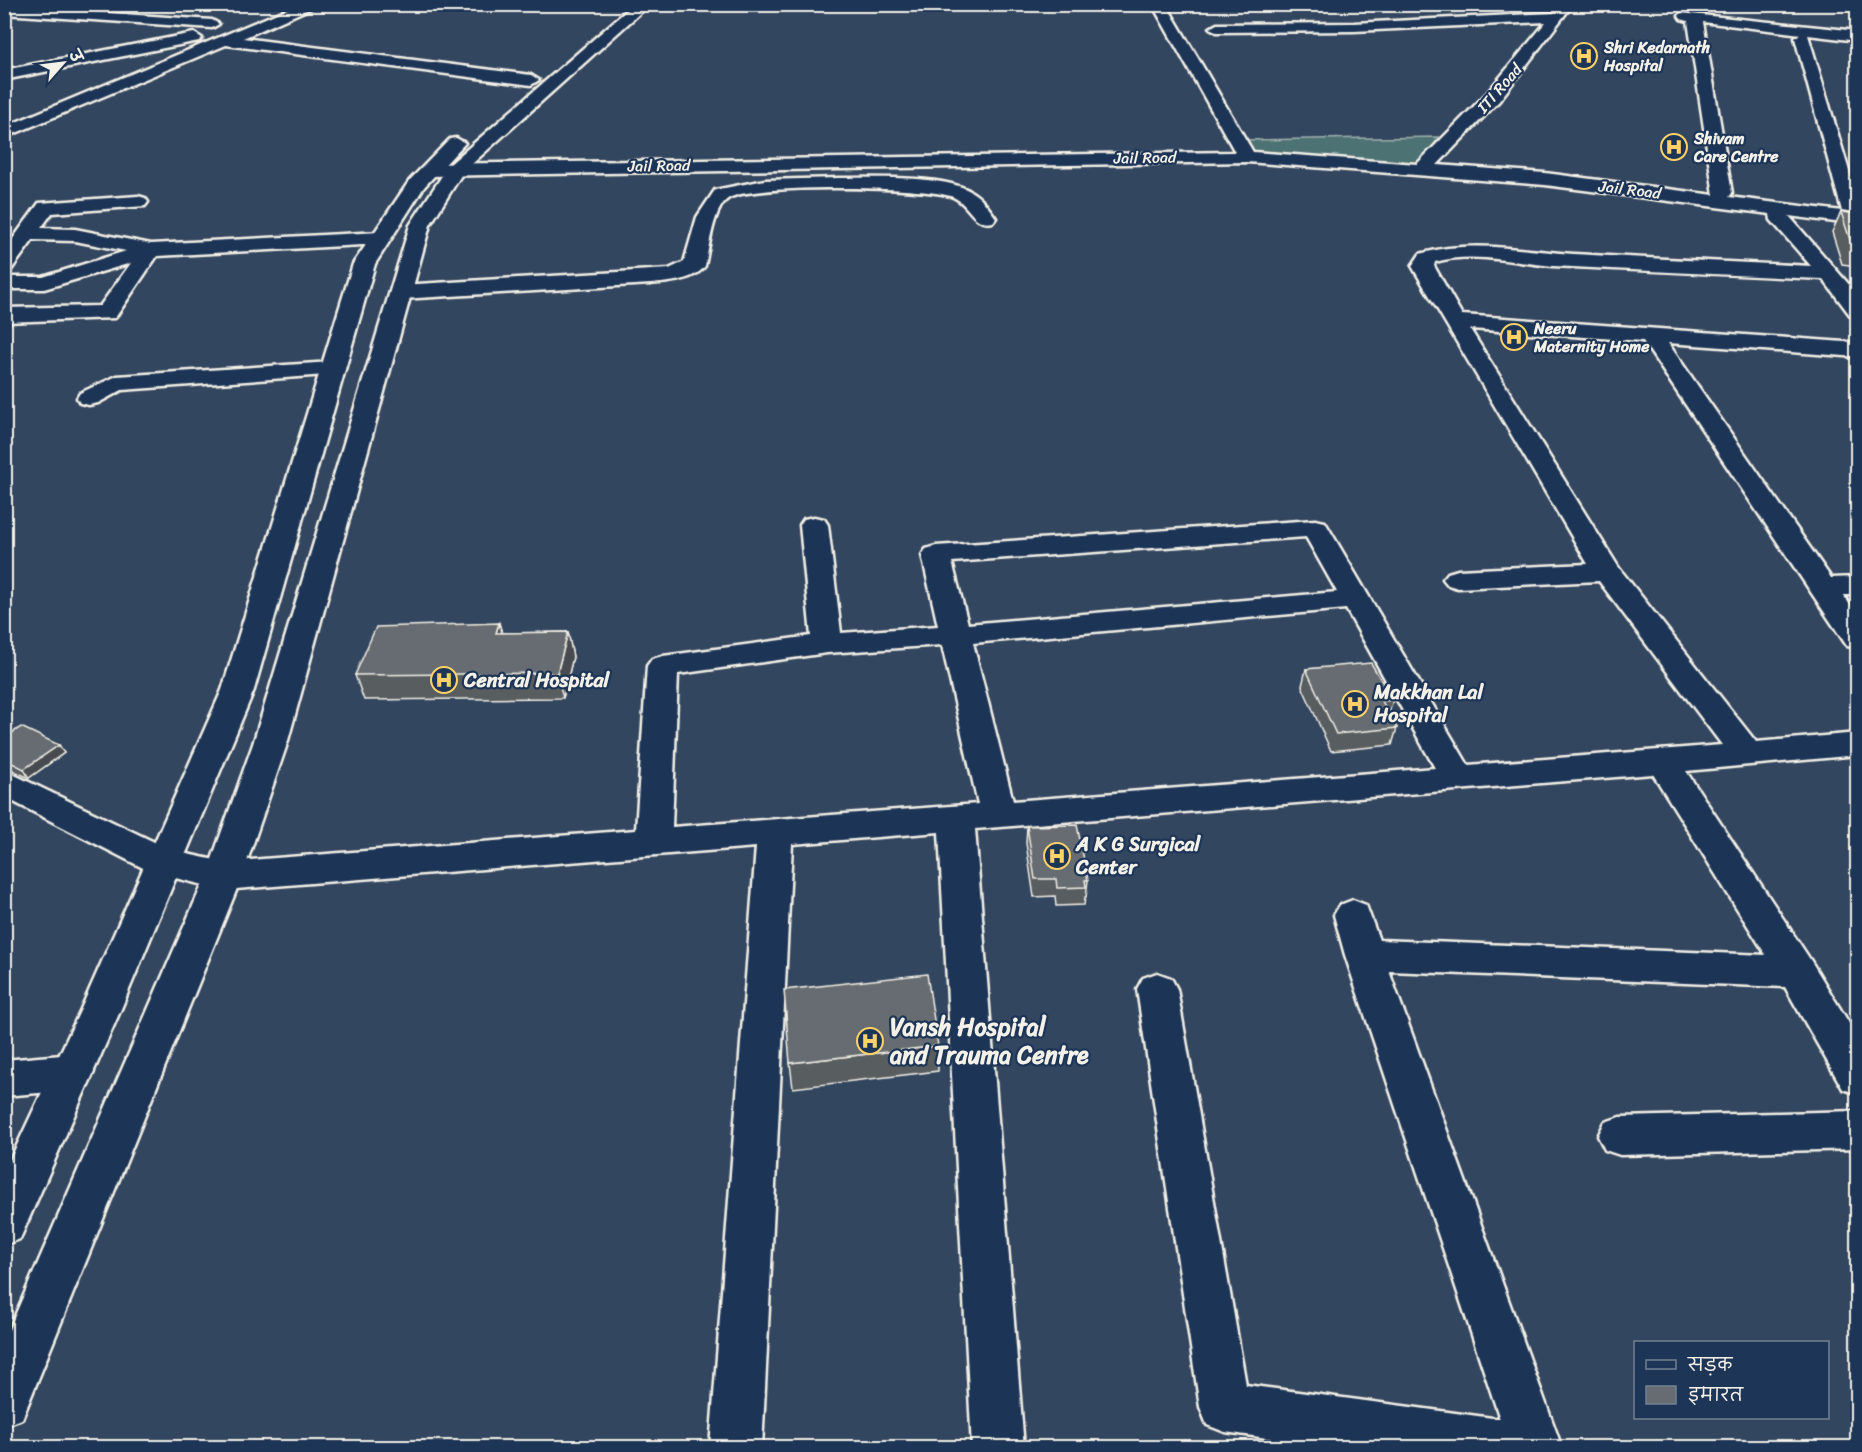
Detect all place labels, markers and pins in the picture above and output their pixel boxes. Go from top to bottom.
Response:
place label: Shri Kedarnath Hospital [1603,33,1711,80]
hospital icon: Shri Kedarnath Hospital [1569,41,1599,71]
place label: Shivam Care Centre [1693,124,1779,171]
hospital icon: Shivam Care Centre [1659,132,1689,162]
place label: Neeru Maternity Home [1533,314,1650,361]
hospital icon: Neeru Maternity Home [1499,322,1529,352]
place label: Central Hospital [463,663,611,698]
hospital icon: Central Hospital [429,665,459,695]
place label: Makkhan Lal Hospital [1373,675,1484,733]
hospital icon: Makkhan Lal Hospital [1340,689,1370,719]
place label: A K G Surgical Center [1075,827,1202,885]
hospital icon: A K G Surgical Center [1042,841,1072,871]
place label: Vansh Hospital and Trauma Centre [889,1006,1089,1076]
hospital icon: Vansh Hospital and Trauma Centre [855,1026,885,1056]

